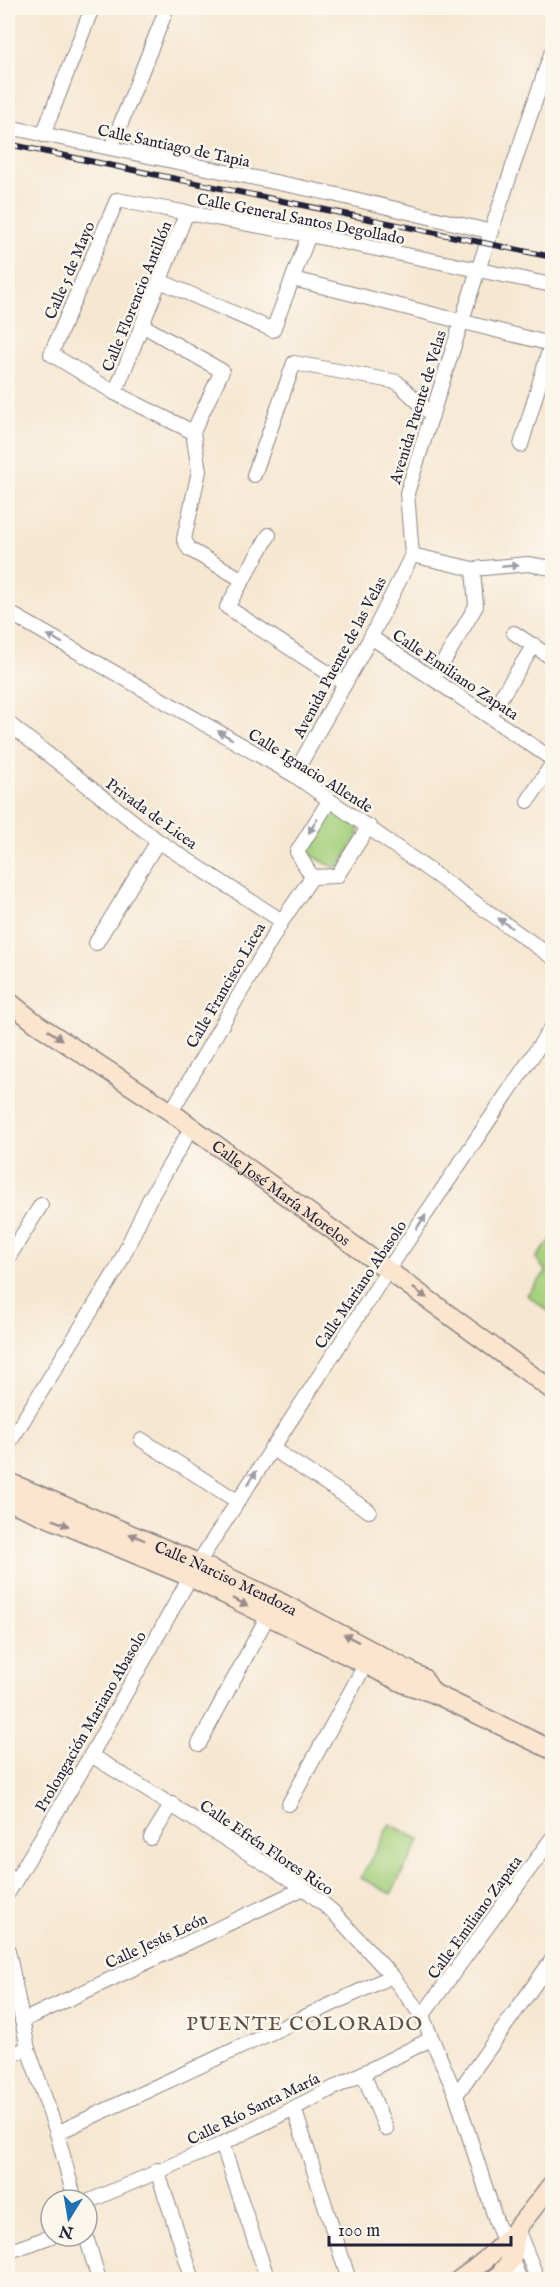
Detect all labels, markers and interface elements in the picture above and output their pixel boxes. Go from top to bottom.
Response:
street label: Calle Santiago de Tapia [95,121,252,173]
street label: Calle General Santos Degollado [195,190,407,250]
street label: Calle 5 de Mayo [41,218,101,323]
street label: Calle Florencio Antillón [98,218,177,375]
street label: Avenida Puente de Velas [386,328,452,488]
one-way arrow [501,561,520,571]
street label: Avenida Puente de las Velas [289,573,392,743]
street label: Calle Emiliano Zapata [388,626,522,725]
one-way arrow [46,634,63,644]
street label: Calle Ignacio Allende [244,725,376,818]
one-way arrow [217,730,233,741]
street label: Privada de Licea [101,775,201,855]
one-way arrow [307,818,318,834]
one-way arrow [497,917,513,929]
street label: Calle Francisco Licea [183,920,271,1052]
one-way arrow [47,1030,63,1041]
street label: Calle José María Morelos [207,1137,354,1252]
one-way arrow [415,1214,426,1230]
street label: Calle Mariano Abasolo [311,1217,412,1353]
one-way arrow [412,1287,427,1299]
one-way arrow [246,1470,257,1486]
one-way arrow [53,1518,71,1528]
one-way arrow [127,1532,145,1542]
street label: Calle Narciso Mendoza [151,1538,300,1621]
one-way arrow [232,1597,249,1606]
street label: Prolongación Mariano Abasolo [32,1628,152,1816]
one-way arrow [342,1633,359,1643]
street label: Calle Efrén Flores Rico [195,1796,337,1901]
street label: Calle Emiliano Zapata [424,1852,527,1984]
street label: Calle Jesús León [103,1909,212,1974]
district label: PUENTE COLORADO [186,2012,424,2037]
street label: Calle Río Santa María [184,2069,323,2151]
north arrow [39,2188,99,2248]
scale bar [329,2209,510,2247]
text: N [58,2220,76,2242]
text: 100 m [338,2220,380,2243]

